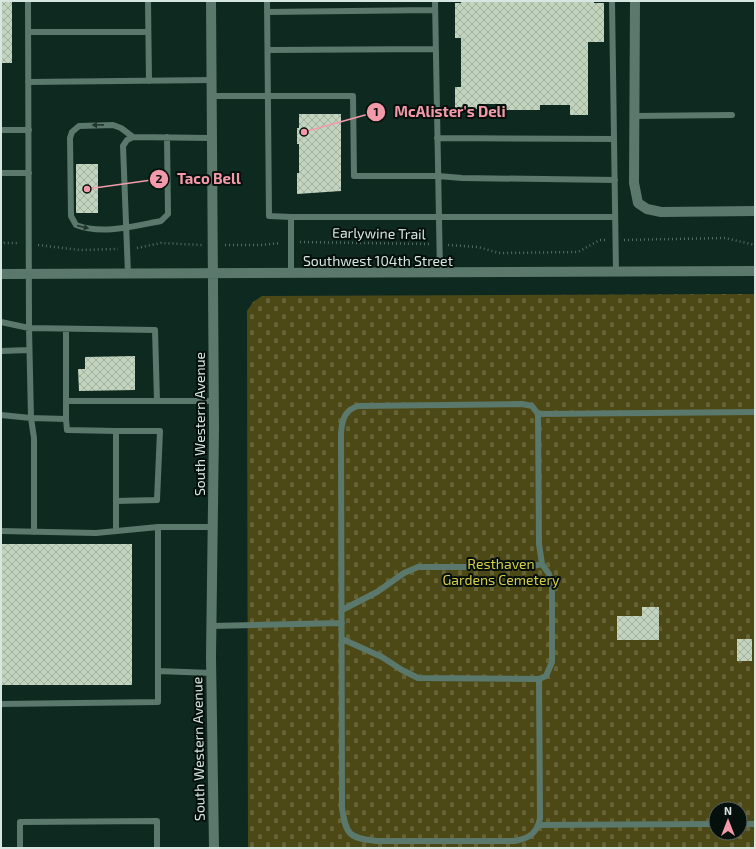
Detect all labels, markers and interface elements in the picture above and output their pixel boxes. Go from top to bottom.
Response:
callout: McAlister's Deli [366,98,513,125]
text: McAlister's Deli [394,102,506,120]
text: 1 [373,104,379,118]
one-way arrow [92,122,104,129]
callout: Taco Bell [149,165,249,192]
text: Taco Bell [177,169,241,187]
text: 2 [156,171,163,185]
one-way arrow [77,224,89,230]
street label: Earlywine Trail [332,224,427,242]
street label: Southwest 104th Street [303,252,453,269]
street label: South Western Avenue [191,352,208,496]
park label: Resthaven Gardens Cemetery [442,555,560,588]
street label: South Western Avenue [188,677,208,821]
north arrow [708,801,748,841]
text: N [724,804,732,817]

